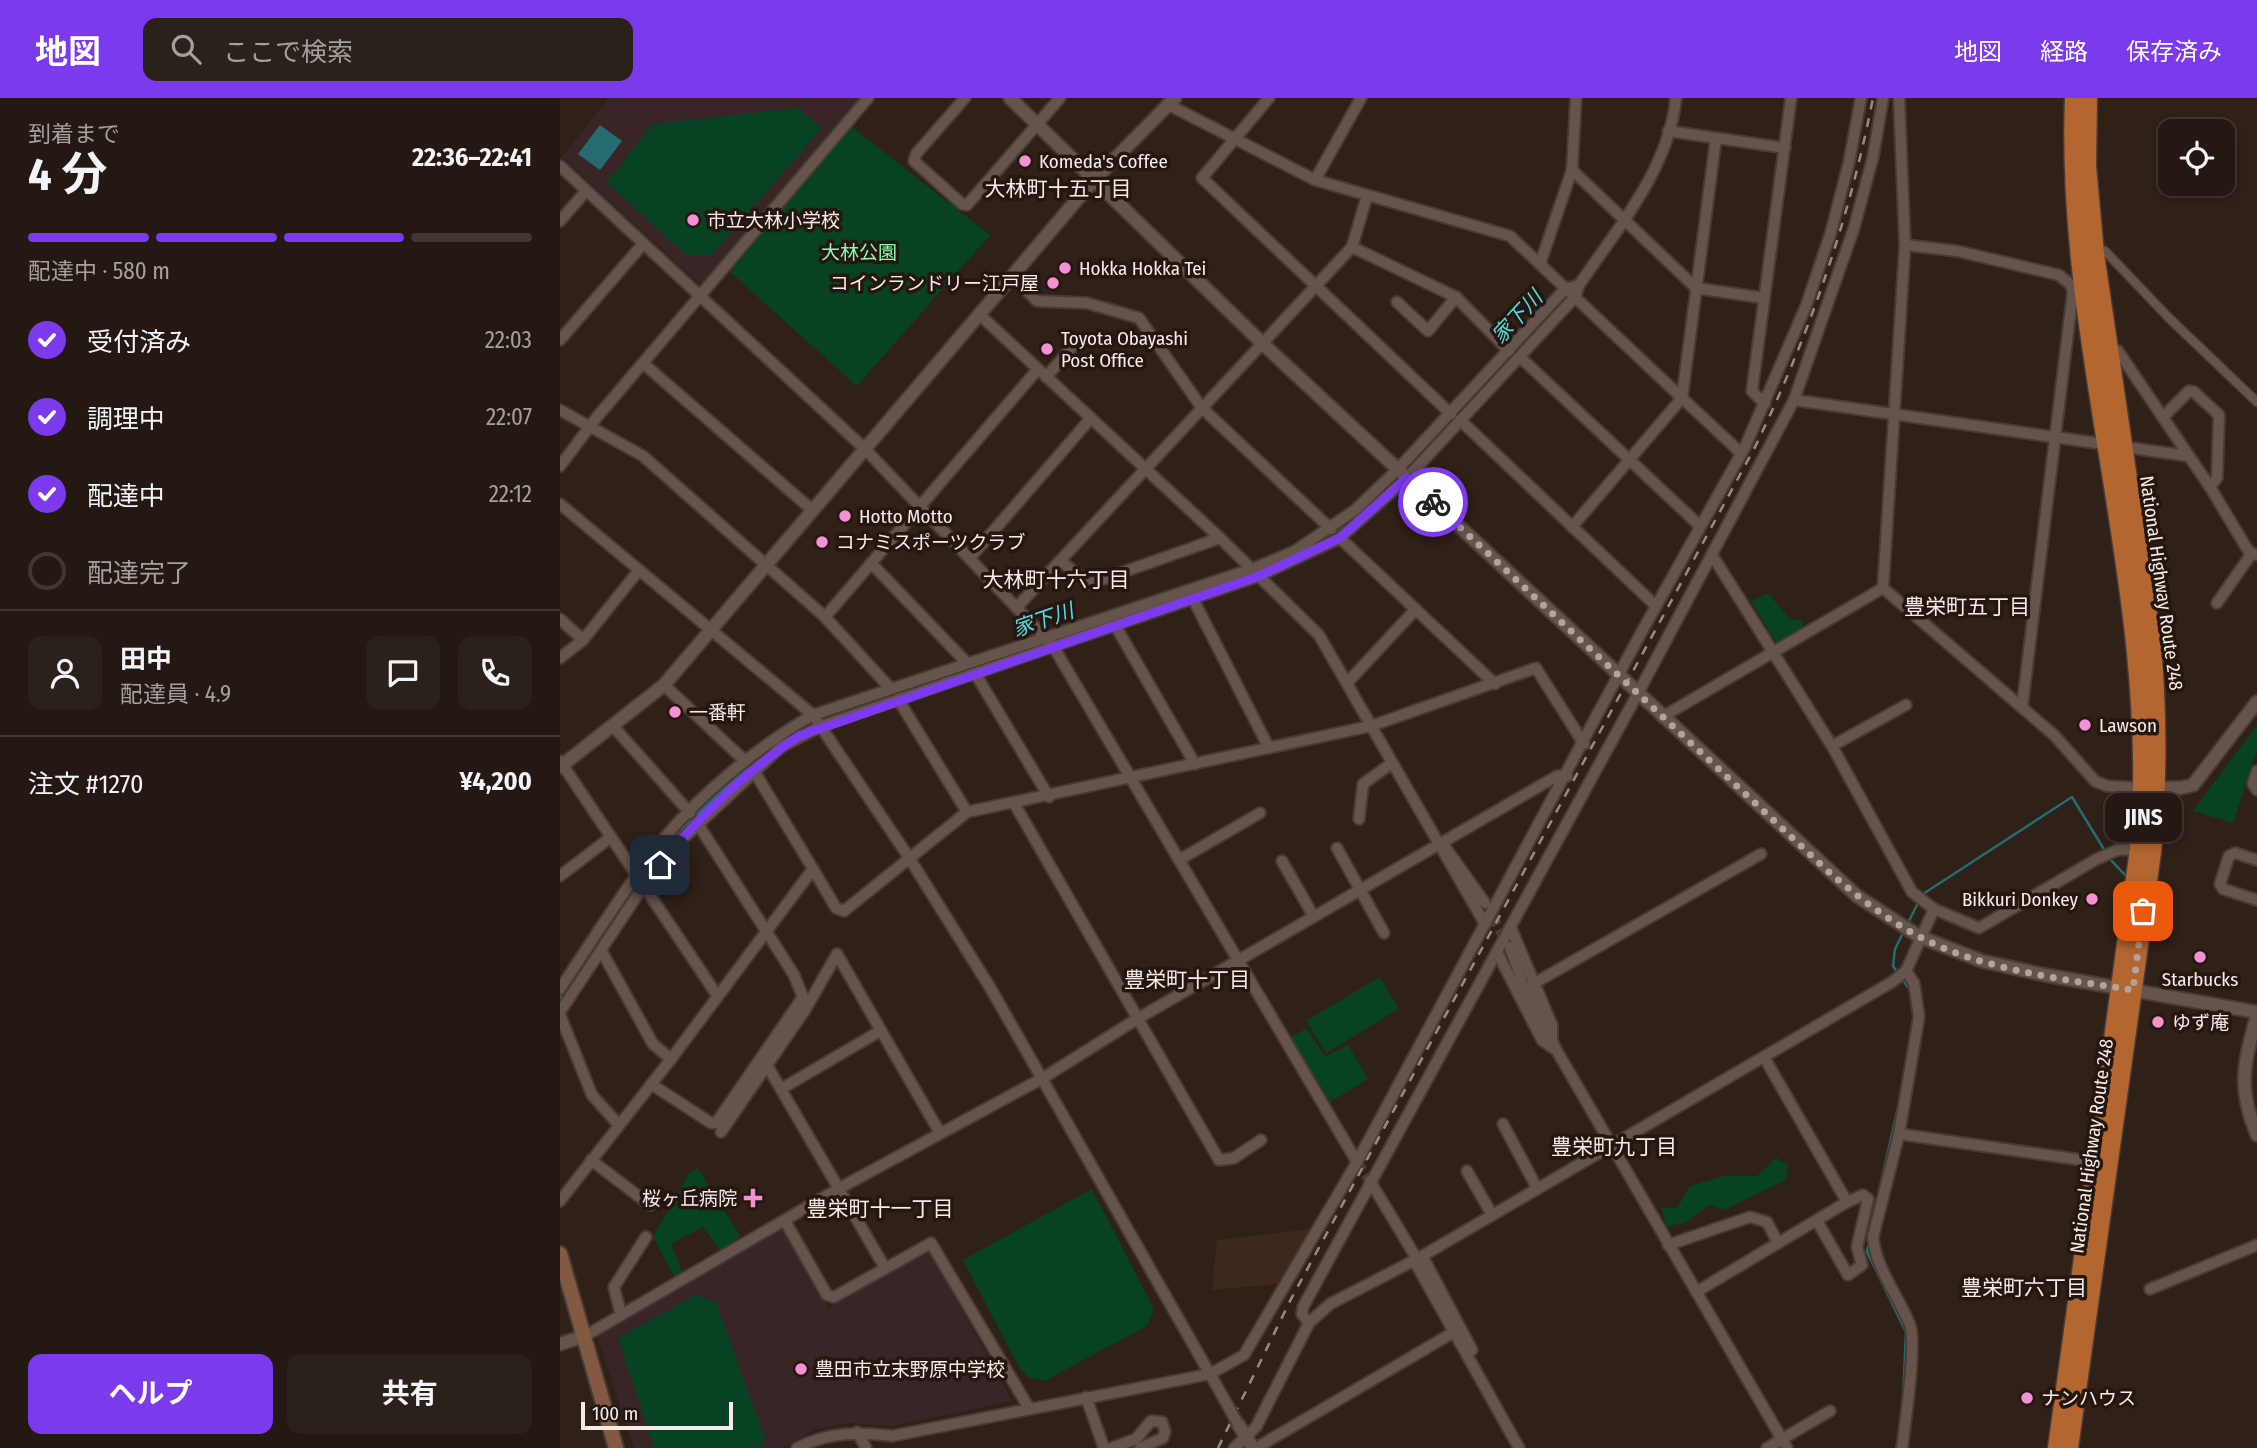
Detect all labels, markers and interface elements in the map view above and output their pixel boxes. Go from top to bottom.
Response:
search box [143,18,633,81]
icon: search [167,30,205,68]
text: 地図 [35,32,101,72]
text: ここで検索 [223,37,353,68]
text: 地図 [1954,38,2002,66]
text: 経路 [2040,38,2088,66]
text: 保存済み [2126,38,2222,66]
map controls [2158,119,2235,196]
button: locate [2158,119,2235,196]
text: 到着まで [28,120,120,148]
text: 22:36–22:41 [412,142,532,173]
text: 4 分 [28,147,107,202]
place label: Komeda's Coffee [1039,150,1168,173]
marker: Komeda's Coffee [1017,153,1033,169]
district label: 大林町十五丁目 [985,176,1132,202]
place label: 市立大林小学校 [707,209,840,232]
marker: 市立大林小学校 [685,212,701,228]
park label: 大林公園 [821,241,897,264]
text: 配達中 · 580 m [28,257,170,285]
place label: Hokka Hokka Tei [1079,257,1206,280]
marker: Hokka Hokka Tei [1057,260,1073,276]
place label: コインランドリー江戸屋 [830,272,1039,295]
marker: コインランドリー江戸屋 [1045,275,1061,291]
water label: 家下川 [1486,284,1549,349]
icon: check [28,321,66,359]
text: 22:03 [485,326,532,354]
text: 受付済み [87,327,191,358]
place label: Toyota Obayashi Post Office [1061,327,1188,372]
marker: Toyota Obayashi Post Office [1039,341,1055,357]
icon: check [28,398,66,436]
text: 22:07 [486,403,532,431]
text: 調理中 [87,404,165,435]
courier [1398,467,1468,537]
street label: National Highway Route 248 [2135,474,2188,692]
icon: check [28,475,66,513]
text: 22:12 [489,480,532,508]
text: 配達中 [87,481,165,512]
icon: bike [1414,483,1452,521]
place label: Hotto Motto [859,505,953,528]
marker: Hotto Motto [837,508,853,524]
place label: コナミスポーツクラブ [836,531,1026,554]
marker: コナミスポーツクラブ [814,534,830,550]
text: 配達完了 [87,558,191,589]
district label: 大林町十六丁目 [983,567,1130,593]
district label: 豊栄町五丁目 [1904,594,2030,620]
water label: 家下川 [1009,597,1079,643]
button: person [28,636,102,710]
button: chat [366,636,440,710]
button: phone [458,636,532,710]
text: 田中 [120,644,172,675]
text: 配達員 · 4.9 [120,680,231,708]
place label: 一番軒 [689,701,746,724]
marker: 一番軒 [667,704,683,720]
place label: Lawson [2099,714,2157,737]
marker: Lawson [2077,717,2093,733]
text: ¥4,200 [459,766,532,797]
text: 注文 #1270 [28,769,144,800]
callout: JINS [2104,792,2182,841]
text: JINS [2124,803,2163,831]
pin [630,835,690,895]
icon: home [641,846,679,884]
pin [2113,881,2173,941]
place label: Bikkuri Donkey [1962,888,2079,911]
marker: Bikkuri Donkey [2084,891,2100,907]
icon: bag [2124,892,2162,930]
marker: Starbucks [2192,949,2208,965]
district label: 豊栄町十丁目 [1124,967,1250,993]
place label: Starbucks [2162,968,2238,991]
place label: ゆず庵 [2172,1011,2229,1034]
marker: ゆず庵 [2150,1014,2166,1030]
street label: National Highway Route 248 [2065,1037,2118,1255]
district label: 豊栄町九丁目 [1551,1134,1677,1160]
place label: 桜ヶ丘病院 [642,1187,737,1210]
marker: 桜ヶ丘病院 [743,1188,763,1208]
district label: 豊栄町十一丁目 [807,1196,954,1222]
district label: 豊栄町六丁目 [1961,1275,2087,1301]
button: ヘルプ [28,1354,273,1434]
button: 共有 [287,1354,532,1434]
place label: 豊田市立末野原中学校 [815,1358,1005,1381]
marker: 豊田市立末野原中学校 [793,1361,809,1377]
place label: ナンハウス [2041,1387,2136,1410]
marker: ナンハウス [2019,1390,2035,1406]
scale bar [581,1399,733,1431]
text: 100 m [592,1402,638,1425]

